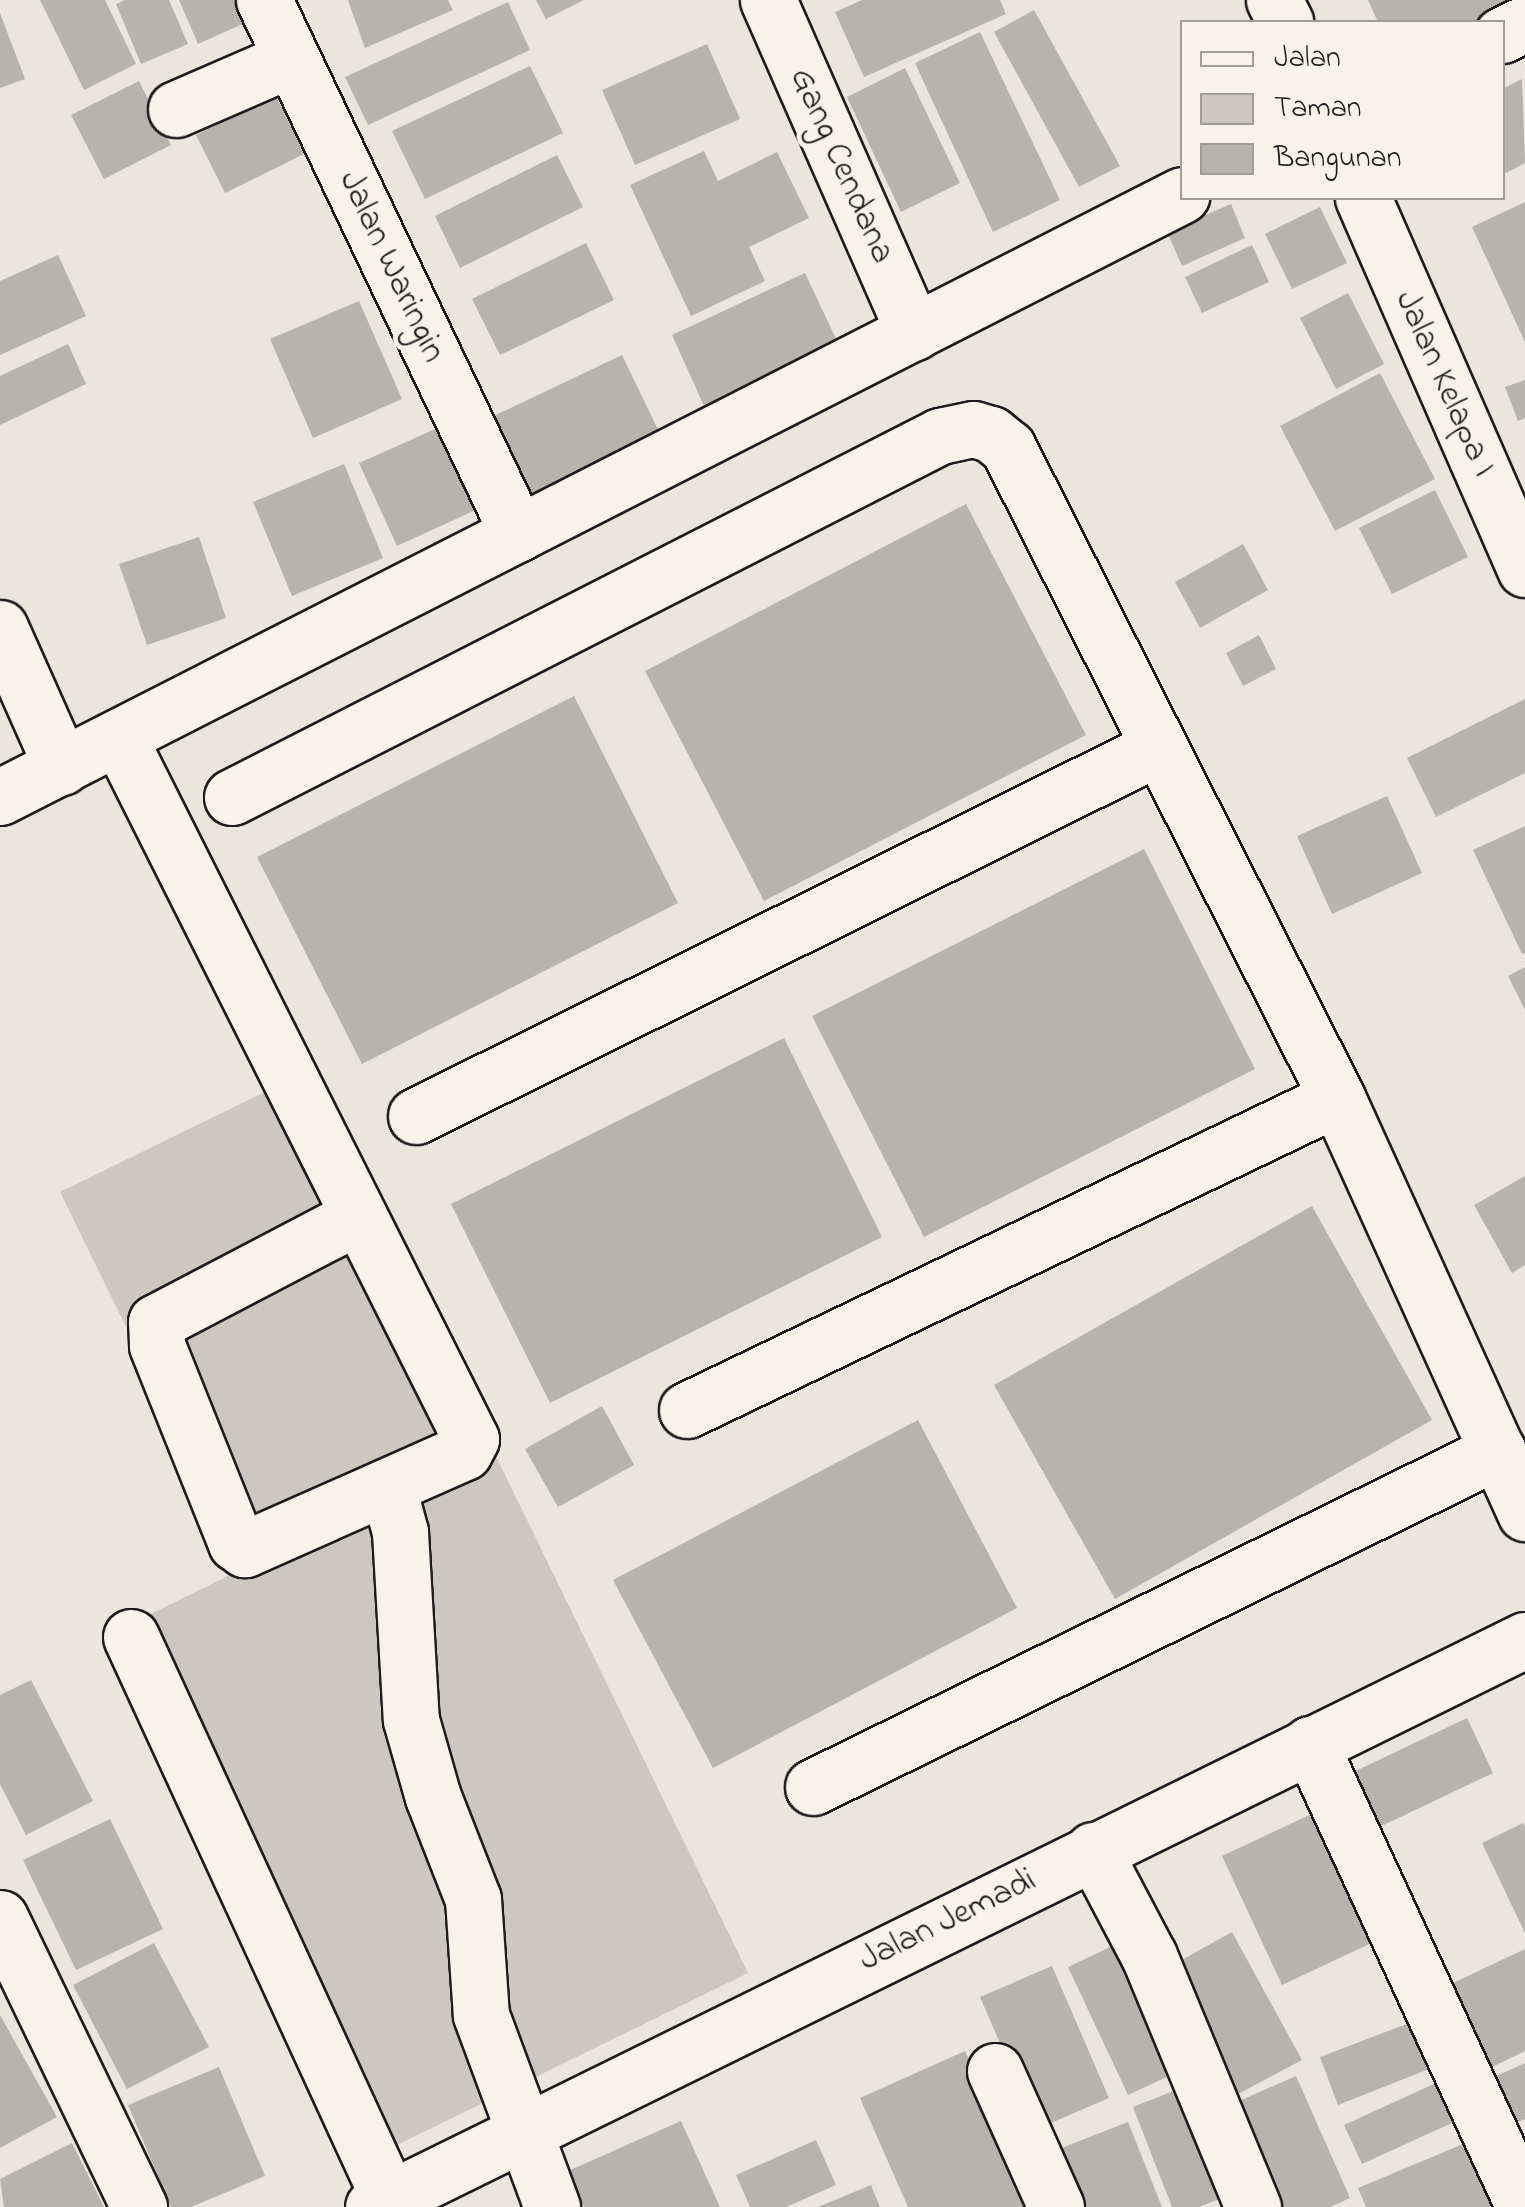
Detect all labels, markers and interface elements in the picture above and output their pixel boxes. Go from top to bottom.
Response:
legend [1180,20,1505,200]
text: Jalan [1274,37,1341,81]
street label: Gang Cendana [779,62,903,270]
text: Taman [1274,87,1362,131]
text: Bangunan [1274,137,1402,181]
street label: Jalan Waringin [328,165,454,369]
street label: Jalan Kelapa I [1384,285,1504,483]
street label: Jalan Jemadi [853,1860,1043,1982]

